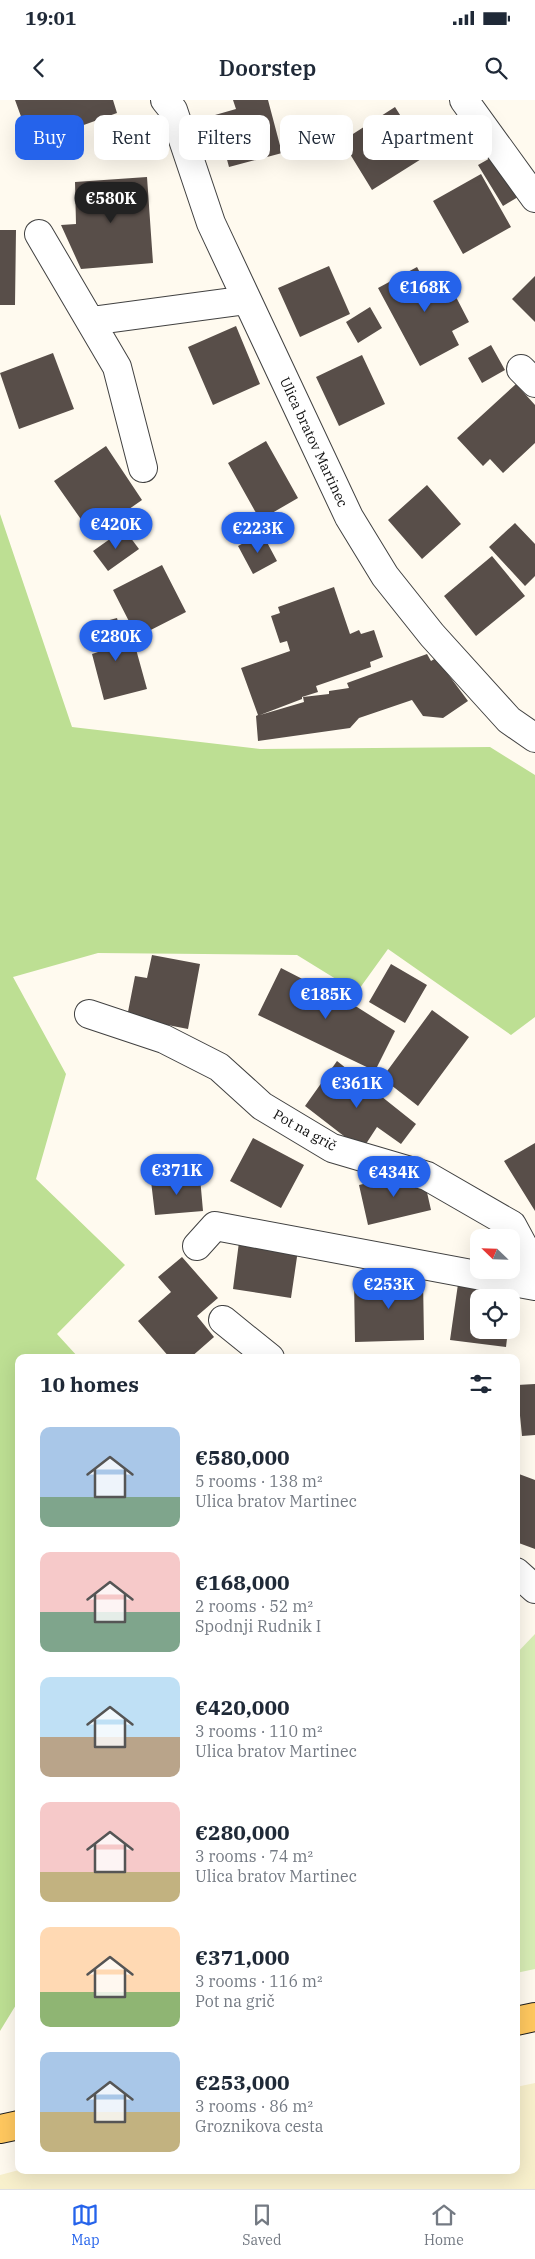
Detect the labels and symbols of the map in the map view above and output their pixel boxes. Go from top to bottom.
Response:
pin: €580K [76,182,146,224]
pin: €168K [390,270,460,313]
street label: Ulica bratov Martinec [276,374,352,510]
pin: €420K [81,508,151,550]
pin: €223K [223,512,293,554]
pin: €280K [81,620,151,662]
pin: €185K [291,978,361,1020]
pin: €361K [322,1066,392,1109]
street label: Pot na grič [270,1105,340,1155]
pin: €371K [142,1154,212,1196]
pin: €434K [359,1156,429,1198]
north arrow [470,1229,520,1279]
pin: €253K [354,1268,424,1310]

